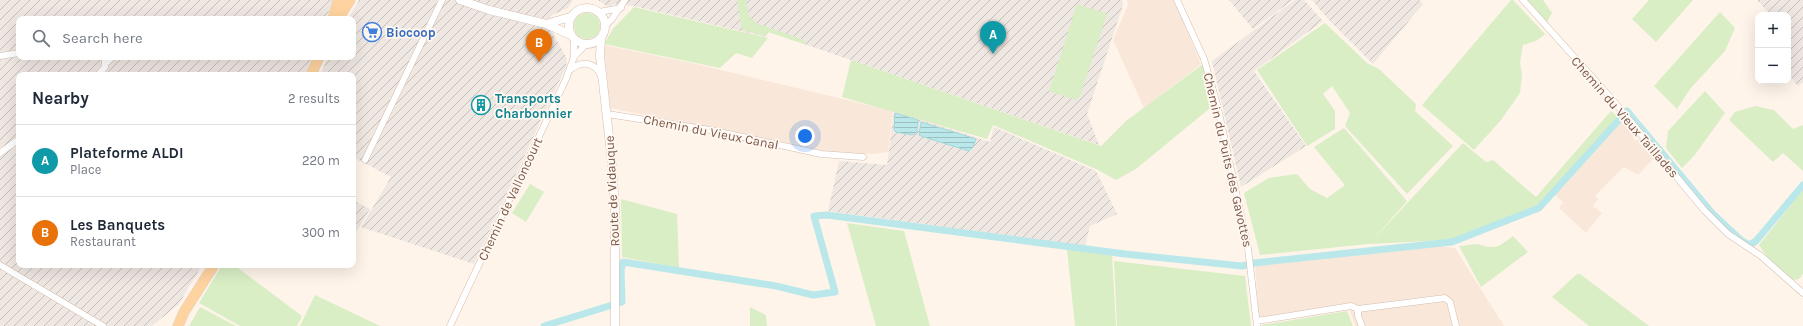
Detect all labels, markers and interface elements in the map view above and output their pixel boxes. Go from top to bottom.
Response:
map controls [1755,12,1791,84]
button: + [1755,12,1791,48]
search box [16,16,356,60]
supermarket icon: Biocoop [361,21,383,43]
pin: A [980,21,1006,54]
place label: Biocoop [386,25,436,40]
icon: search [30,27,52,49]
text: Search here [62,29,143,47]
pin: B [526,29,552,62]
button: − [1755,48,1791,84]
street label: Chemin du Vieux Taillades [1568,53,1682,181]
street label: Chemin du Puits des Gavottes [1201,71,1255,249]
text: Nearby [32,88,89,108]
text: 2 results [288,91,340,106]
place label: Transports Charbonnier [495,91,573,121]
building icon: Transports Charbonnier [470,94,492,116]
street label: Chemin du Vieux Canal [642,112,780,152]
your location [795,126,815,146]
street label: Chemin de Valloncourt [475,135,545,263]
street label: Route de Vidauque [602,135,623,247]
text: Plateforme ALDI [70,144,183,162]
text: A [41,153,49,168]
text: 220 m [302,153,340,168]
text: Place [70,162,101,177]
text: Les Banquets [70,216,165,234]
text: B [41,225,49,240]
text: 300 m [302,225,340,240]
text: Restaurant [70,234,136,249]

